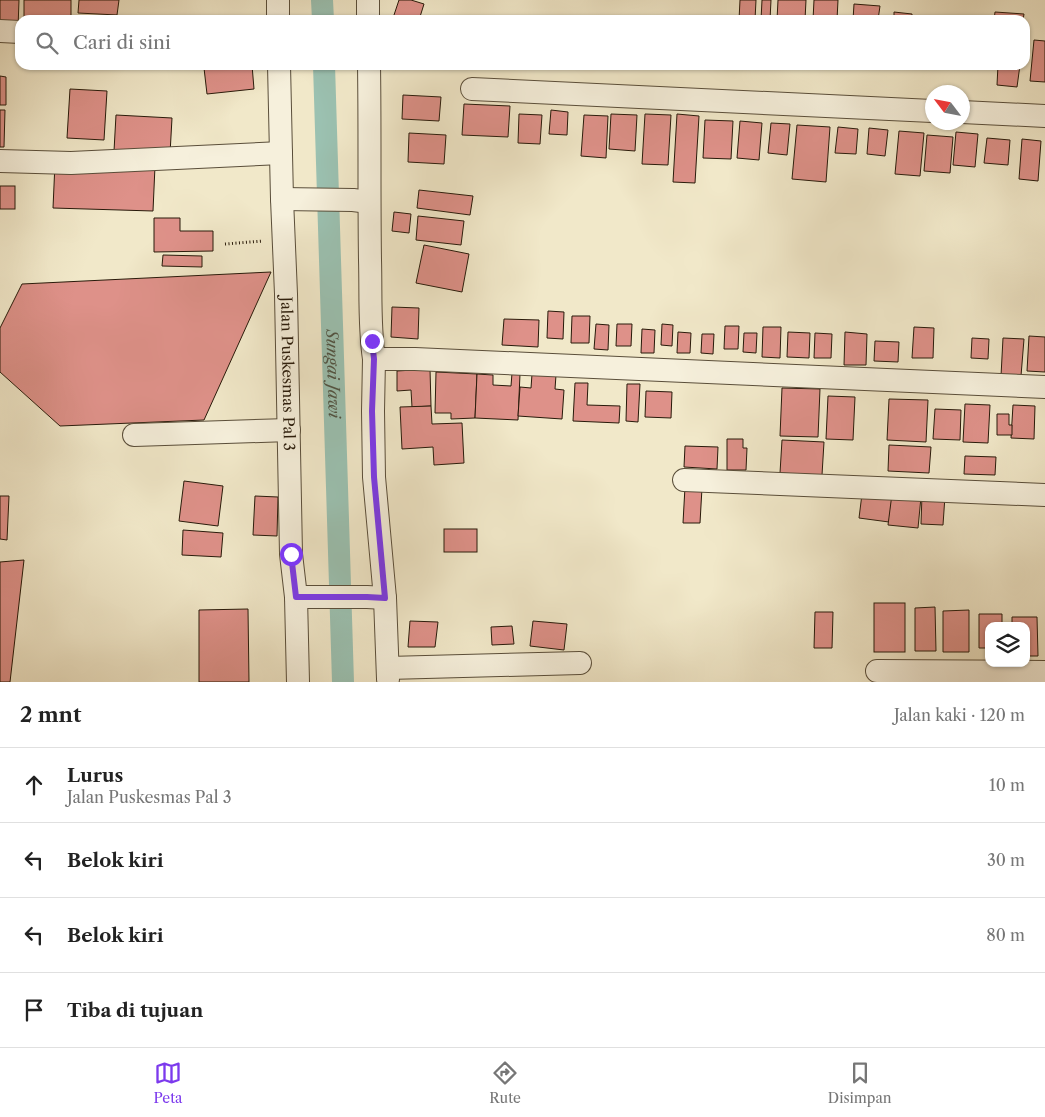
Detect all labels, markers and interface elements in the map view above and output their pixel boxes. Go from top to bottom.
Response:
search box [15,15,1030,70]
icon: search [33,29,61,57]
text: Cari di sini [73,31,171,54]
north arrow [925,85,970,130]
street label: Jalan Puskesmas Pal 3 [277,295,299,451]
water label: Sungai Jawi [322,328,345,419]
route end [361,330,384,353]
route start [280,543,303,566]
map controls [985,622,1030,667]
button: layers [985,622,1030,667]
text: 2 mnt [20,702,81,727]
text: Jalan kaki · 120 m [894,705,1025,725]
text: Lurus [67,764,123,787]
icon: ahead [20,771,48,799]
text: 10 m [989,775,1025,795]
text: Jalan Puskesmas Pal 3 [67,787,231,807]
icon: left [20,846,48,874]
text: Belok kiri [67,849,164,872]
text: 30 m [987,850,1025,870]
icon: left [20,921,48,949]
text: Belok kiri [67,924,164,947]
text: 80 m [986,925,1025,945]
icon: arrive [20,996,48,1024]
text: Tiba di tujuan [67,999,203,1022]
tab: Peta [153,1059,182,1107]
tab: Rute [489,1059,521,1107]
tab: Disimpan [828,1059,892,1107]

